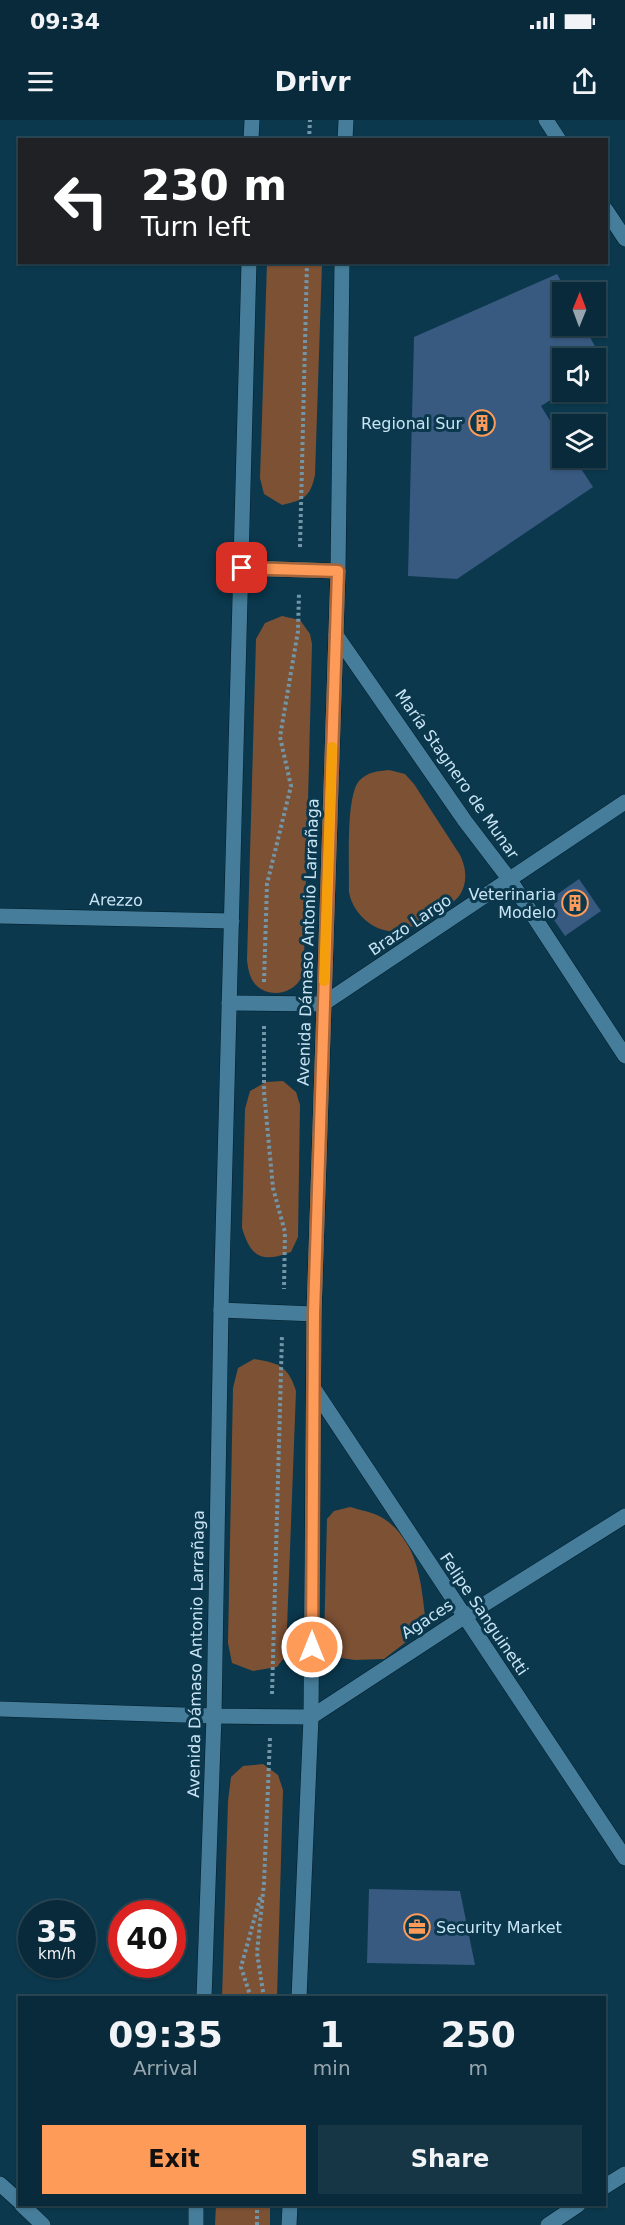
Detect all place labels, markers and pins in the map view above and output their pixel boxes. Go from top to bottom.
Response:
building icon: Regional Sur [467,408,497,438]
place label: Regional Sur [361,414,462,433]
pin [216,542,267,593]
place label: Veterinaria Modelo [469,885,556,922]
building icon: Veterinaria Modelo [560,888,590,918]
office icon: Security Market [402,1912,432,1942]
place label: Security Market [436,1918,562,1937]

